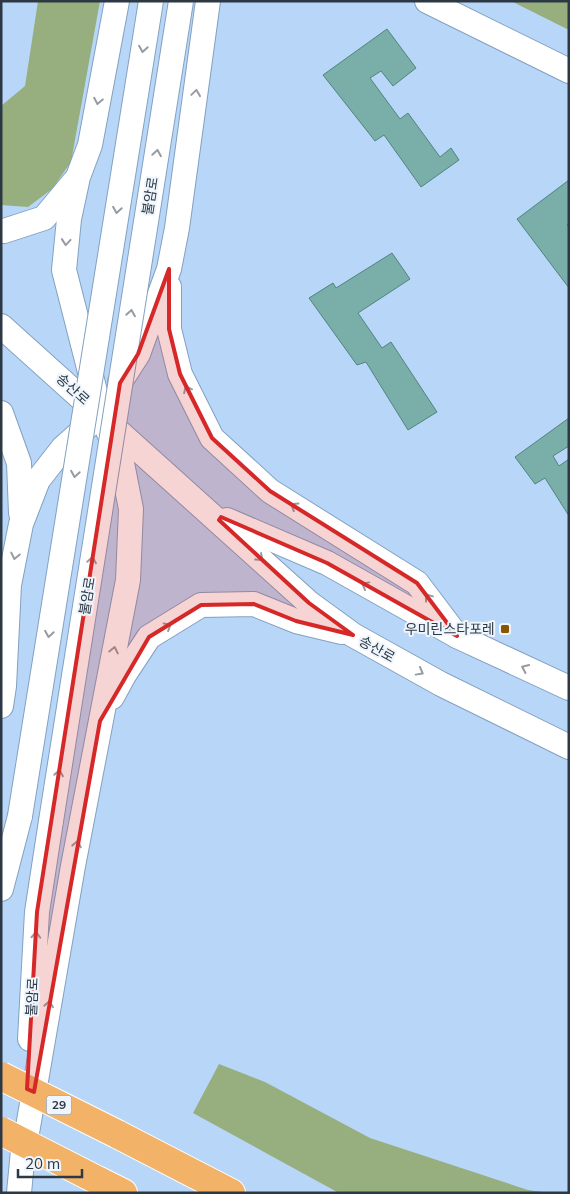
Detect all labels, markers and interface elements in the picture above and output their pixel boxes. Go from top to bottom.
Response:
one-way arrow [138,46,149,54]
one-way arrow [190,89,200,98]
one-way arrow [94,96,104,105]
one-way arrow [151,149,161,157]
street label: 불암로 [138,175,162,216]
one-way arrow [113,205,123,214]
one-way arrow [61,238,72,246]
one-way arrow [126,309,136,318]
street label: 송산로 [53,369,93,409]
one-way arrow [183,385,193,394]
one-way arrow [70,470,81,478]
one-way arrow [291,503,300,512]
one-way arrow [10,552,20,561]
one-way arrow [254,552,263,561]
one-way arrow [87,556,97,565]
street label: 불암로 [75,575,99,616]
one-way arrow [361,581,370,591]
one-way arrow [425,594,433,603]
place label: 우미린스타포레 [405,620,495,638]
one-way arrow [162,622,171,632]
marker: 우미린스타포레 [499,623,511,635]
one-way arrow [45,630,55,639]
street label: 송산로 [356,632,398,666]
one-way arrow [108,646,119,654]
one-way arrow [521,663,530,674]
one-way arrow [414,666,423,676]
one-way arrow [53,768,63,777]
one-way arrow [71,840,81,848]
one-way arrow [30,930,41,938]
street label: 불암로 [22,977,42,1017]
one-way arrow [43,1000,53,1008]
road number: 29 [46,1096,72,1114]
scale bar [18,1146,81,1178]
text: 20 m [25,1154,60,1173]

